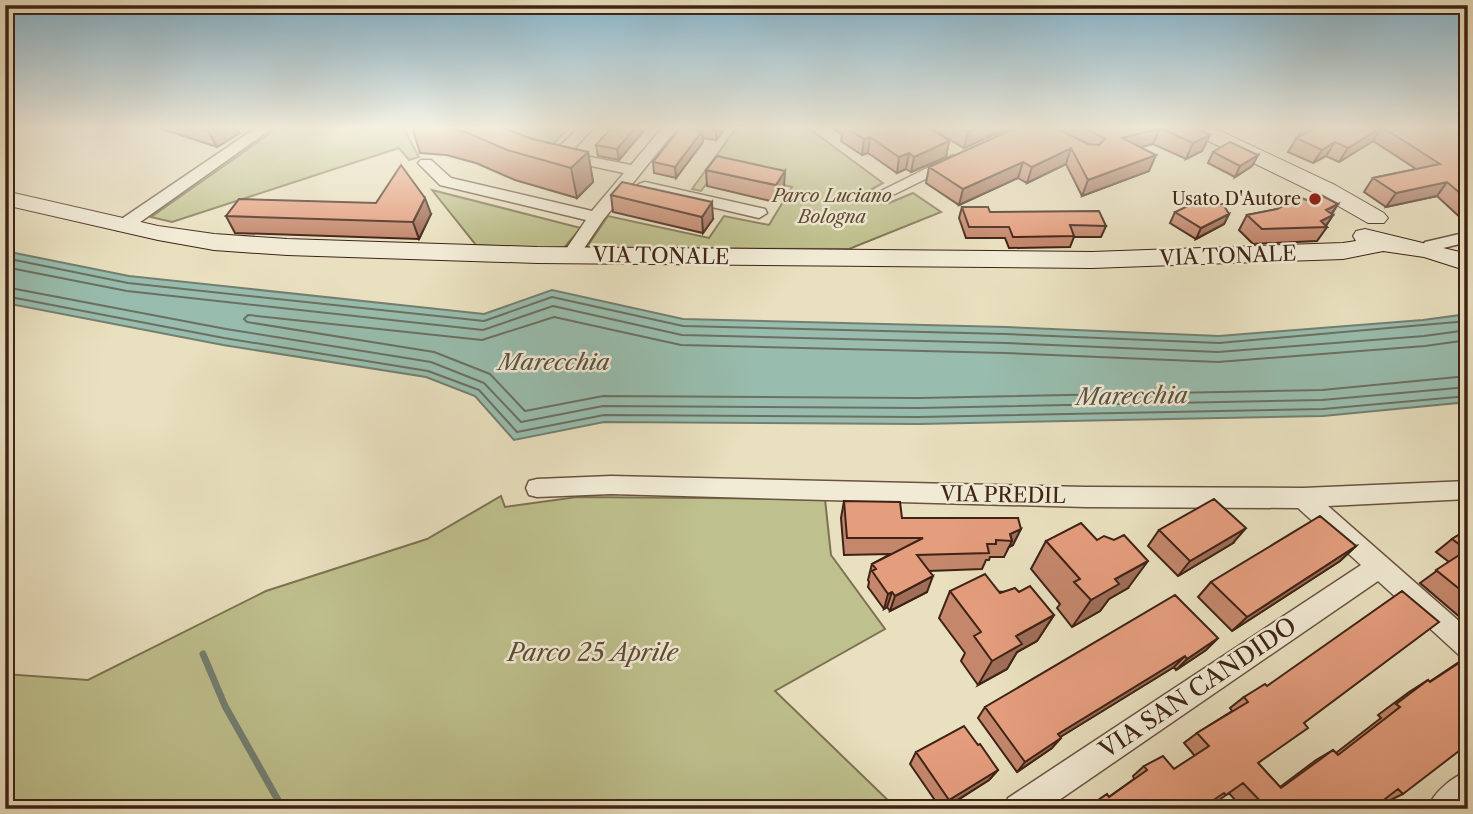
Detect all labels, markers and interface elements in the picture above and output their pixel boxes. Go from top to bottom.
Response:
park label: Parco Luciano Bologna [770,185,892,228]
place label: Usato D'Autore [1172,188,1301,210]
marker: Usato D'Autore [1307,191,1323,207]
street label: VIA TONALE [1158,241,1297,270]
street label: VIA TONALE [591,242,730,269]
water label: Marecchia [495,348,610,376]
water label: Marecchia [1073,381,1188,411]
street label: VIA PREDIL [939,481,1066,508]
street label: VIA SAN CANDIDO [1093,611,1302,765]
park label: Parco 25 Aprile [506,638,680,667]

